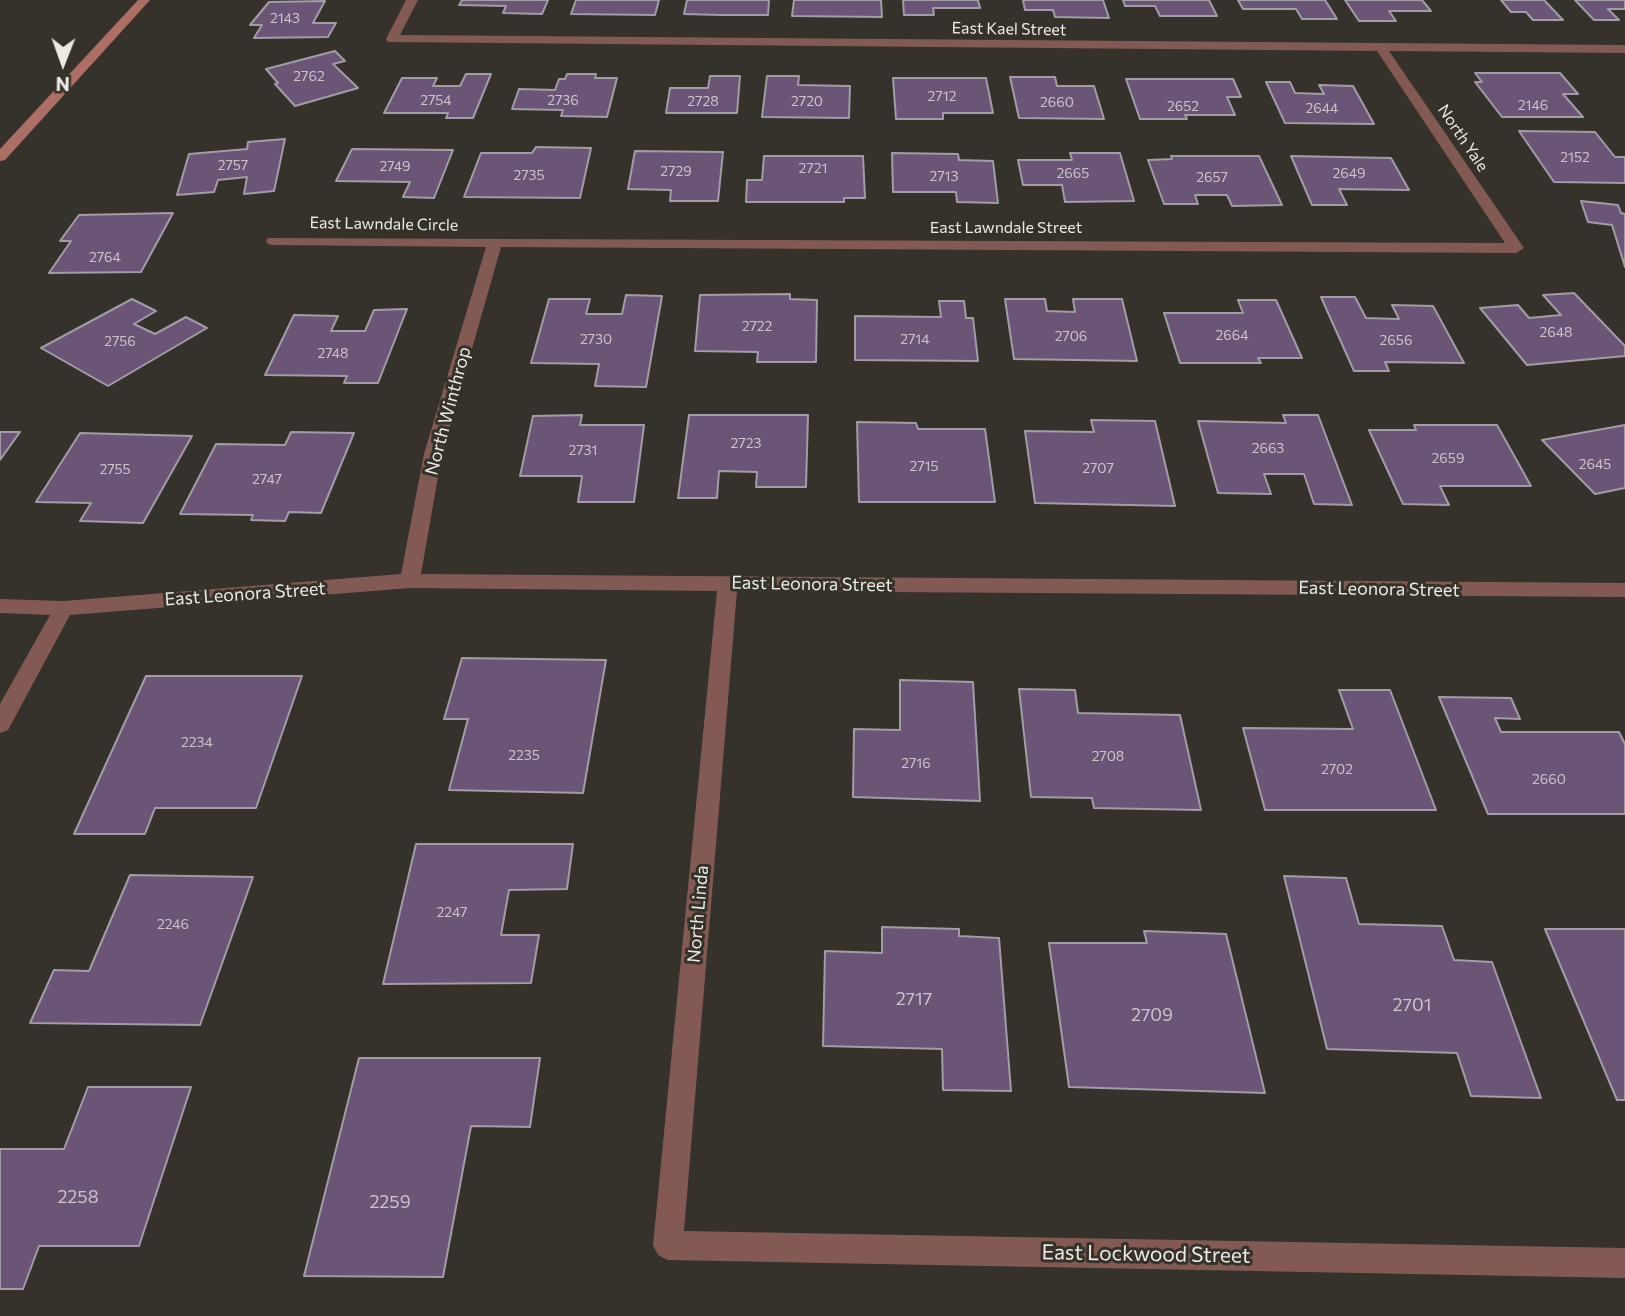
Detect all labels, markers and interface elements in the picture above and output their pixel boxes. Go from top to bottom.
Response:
house number: 2143 [270,10,300,26]
street label: East Kael Street [952,18,1066,40]
north arrow [28,28,98,98]
house number: 2762 [293,68,325,84]
text: N [55,73,70,96]
house number: 2712 [928,88,956,104]
house number: 2754 [420,92,452,108]
house number: 2736 [547,92,579,108]
house number: 2728 [687,93,719,109]
house number: 2720 [791,93,823,109]
house number: 2660 [1040,94,1074,110]
house number: 2146 [1518,97,1548,113]
house number: 2652 [1167,98,1199,114]
house number: 2644 [1305,100,1339,116]
street label: North Yale [1434,101,1492,175]
house number: 2152 [1560,149,1590,165]
house number: 2757 [218,157,248,173]
house number: 2749 [379,158,411,174]
house number: 2721 [799,160,827,176]
house number: 2729 [660,163,692,179]
house number: 2665 [1057,165,1089,181]
house number: 2649 [1332,165,1366,181]
house number: 2735 [513,167,545,183]
house number: 2713 [929,168,959,184]
house number: 2657 [1196,169,1228,185]
street label: East Lawndale Circle [309,213,459,235]
street label: East Lawndale Street [930,218,1082,238]
house number: 2764 [89,249,121,265]
house number: 2722 [742,318,772,334]
house number: 2648 [1539,324,1573,340]
house number: 2664 [1215,327,1249,343]
house number: 2706 [1055,328,1087,344]
house number: 2730 [580,331,612,347]
house number: 2714 [900,331,930,347]
house number: 2656 [1380,332,1412,348]
house number: 2756 [104,333,136,349]
street label: North Winthrop [420,344,476,478]
house number: 2748 [317,345,349,361]
house number: 2723 [731,435,761,451]
house number: 2663 [1252,440,1284,456]
house number: 2731 [568,442,598,458]
house number: 2659 [1432,450,1464,466]
house number: 2645 [1579,456,1611,472]
house number: 2715 [909,458,939,474]
house number: 2707 [1082,460,1114,476]
house number: 2755 [99,461,131,477]
house number: 2747 [252,471,282,487]
street label: East Leonora Street [731,572,893,596]
street label: East Leonora Street [1298,577,1460,601]
street label: East Leonora Street [164,578,326,610]
house number: 2234 [181,734,213,750]
house number: 2235 [508,747,540,763]
house number: 2708 [1092,748,1124,764]
house number: 2716 [901,755,931,771]
house number: 2702 [1321,761,1353,777]
house number: 2660 [1532,771,1566,787]
street label: North Linda [683,864,713,964]
house number: 2247 [437,904,467,920]
house number: 2246 [157,916,189,932]
house number: 2717 [896,988,932,1010]
house number: 2701 [1393,994,1431,1016]
house number: 2709 [1131,1004,1173,1026]
house number: 2258 [57,1186,99,1208]
house number: 2259 [369,1191,411,1213]
street label: East Lockwood Street [1041,1240,1251,1268]

